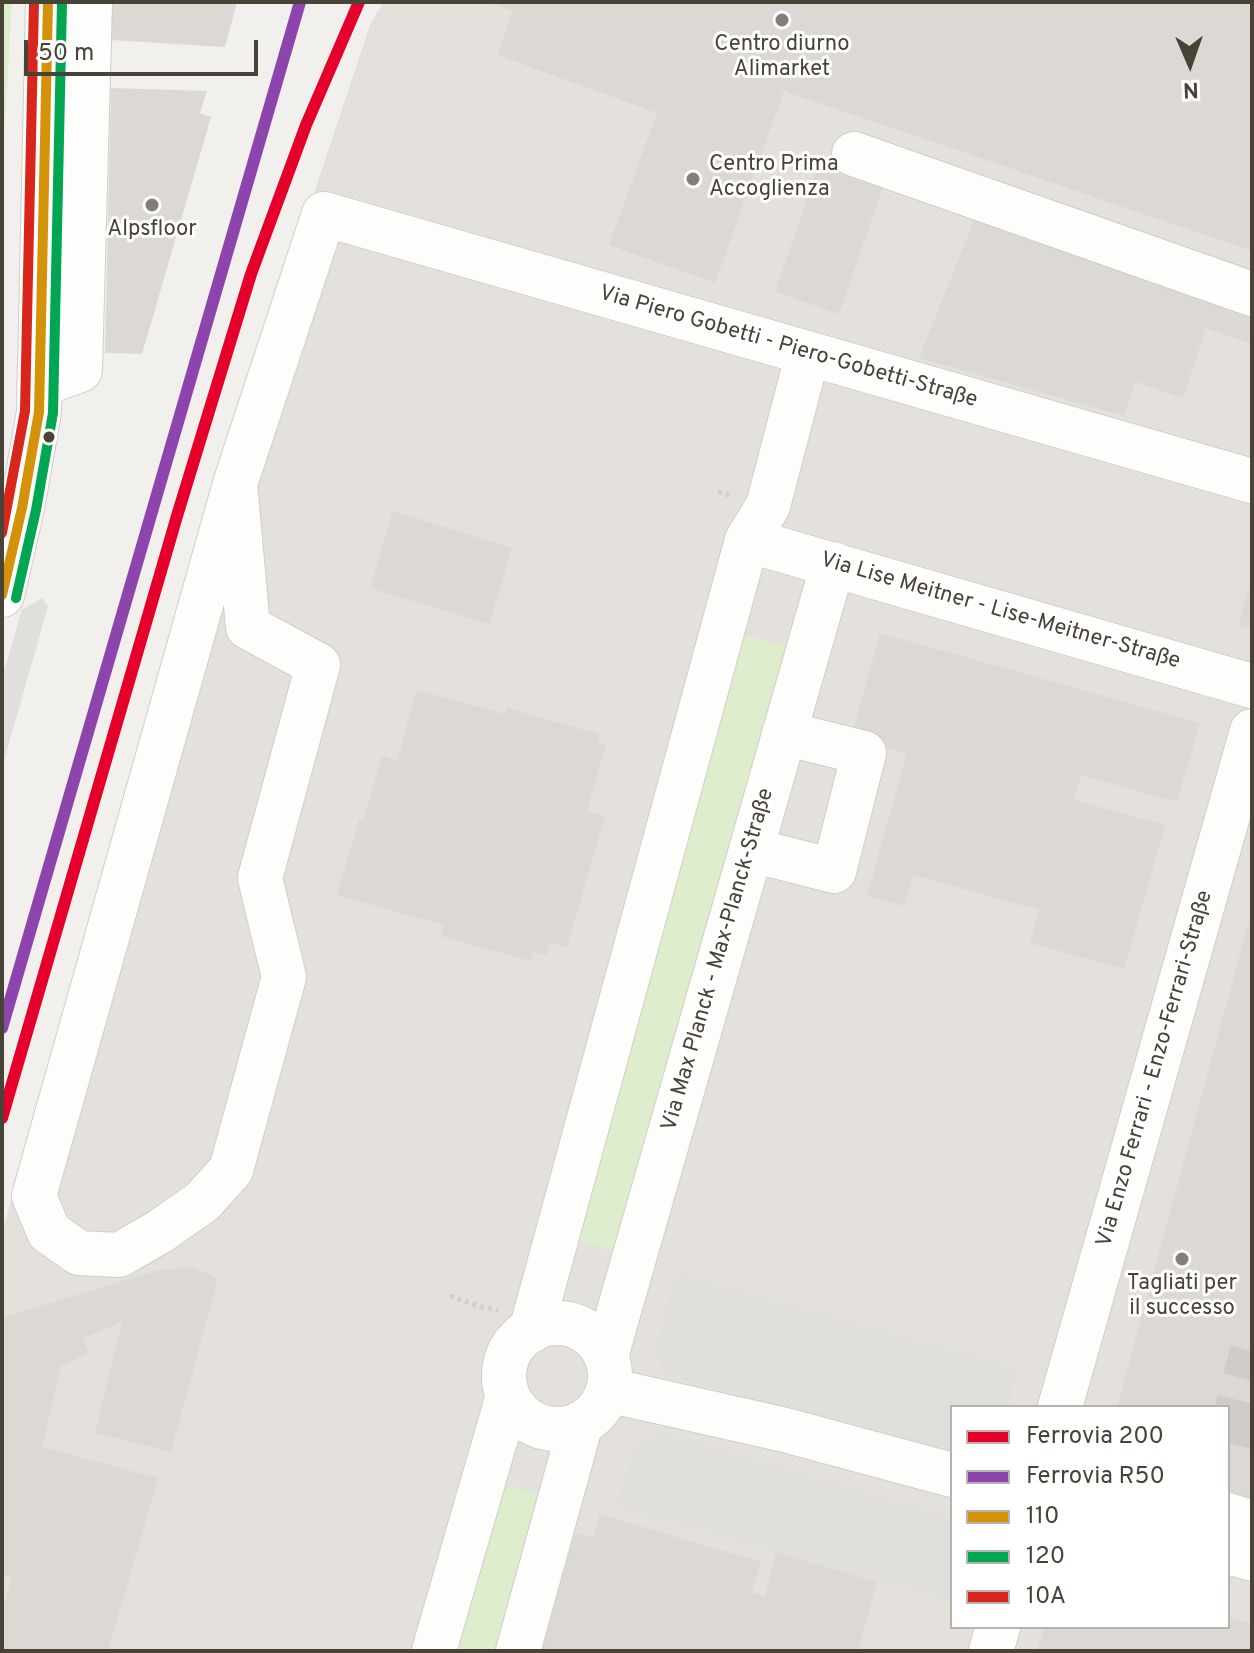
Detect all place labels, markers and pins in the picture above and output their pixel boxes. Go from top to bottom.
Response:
marker: Centro diurno Alimarket [773,11,791,29]
place label: Centro diurno Alimarket [714,33,850,84]
place label: Centro Prima Accoglienza [709,153,839,204]
marker: Centro Prima Accoglienza [684,170,702,188]
marker: Alpsfloor [143,196,161,214]
place label: Alpsfloor [107,218,197,244]
unlabelled marker [41,429,57,445]
marker: Tagliati per il successo [1173,1250,1191,1268]
place label: Tagliati per il successo [1127,1272,1237,1324]

